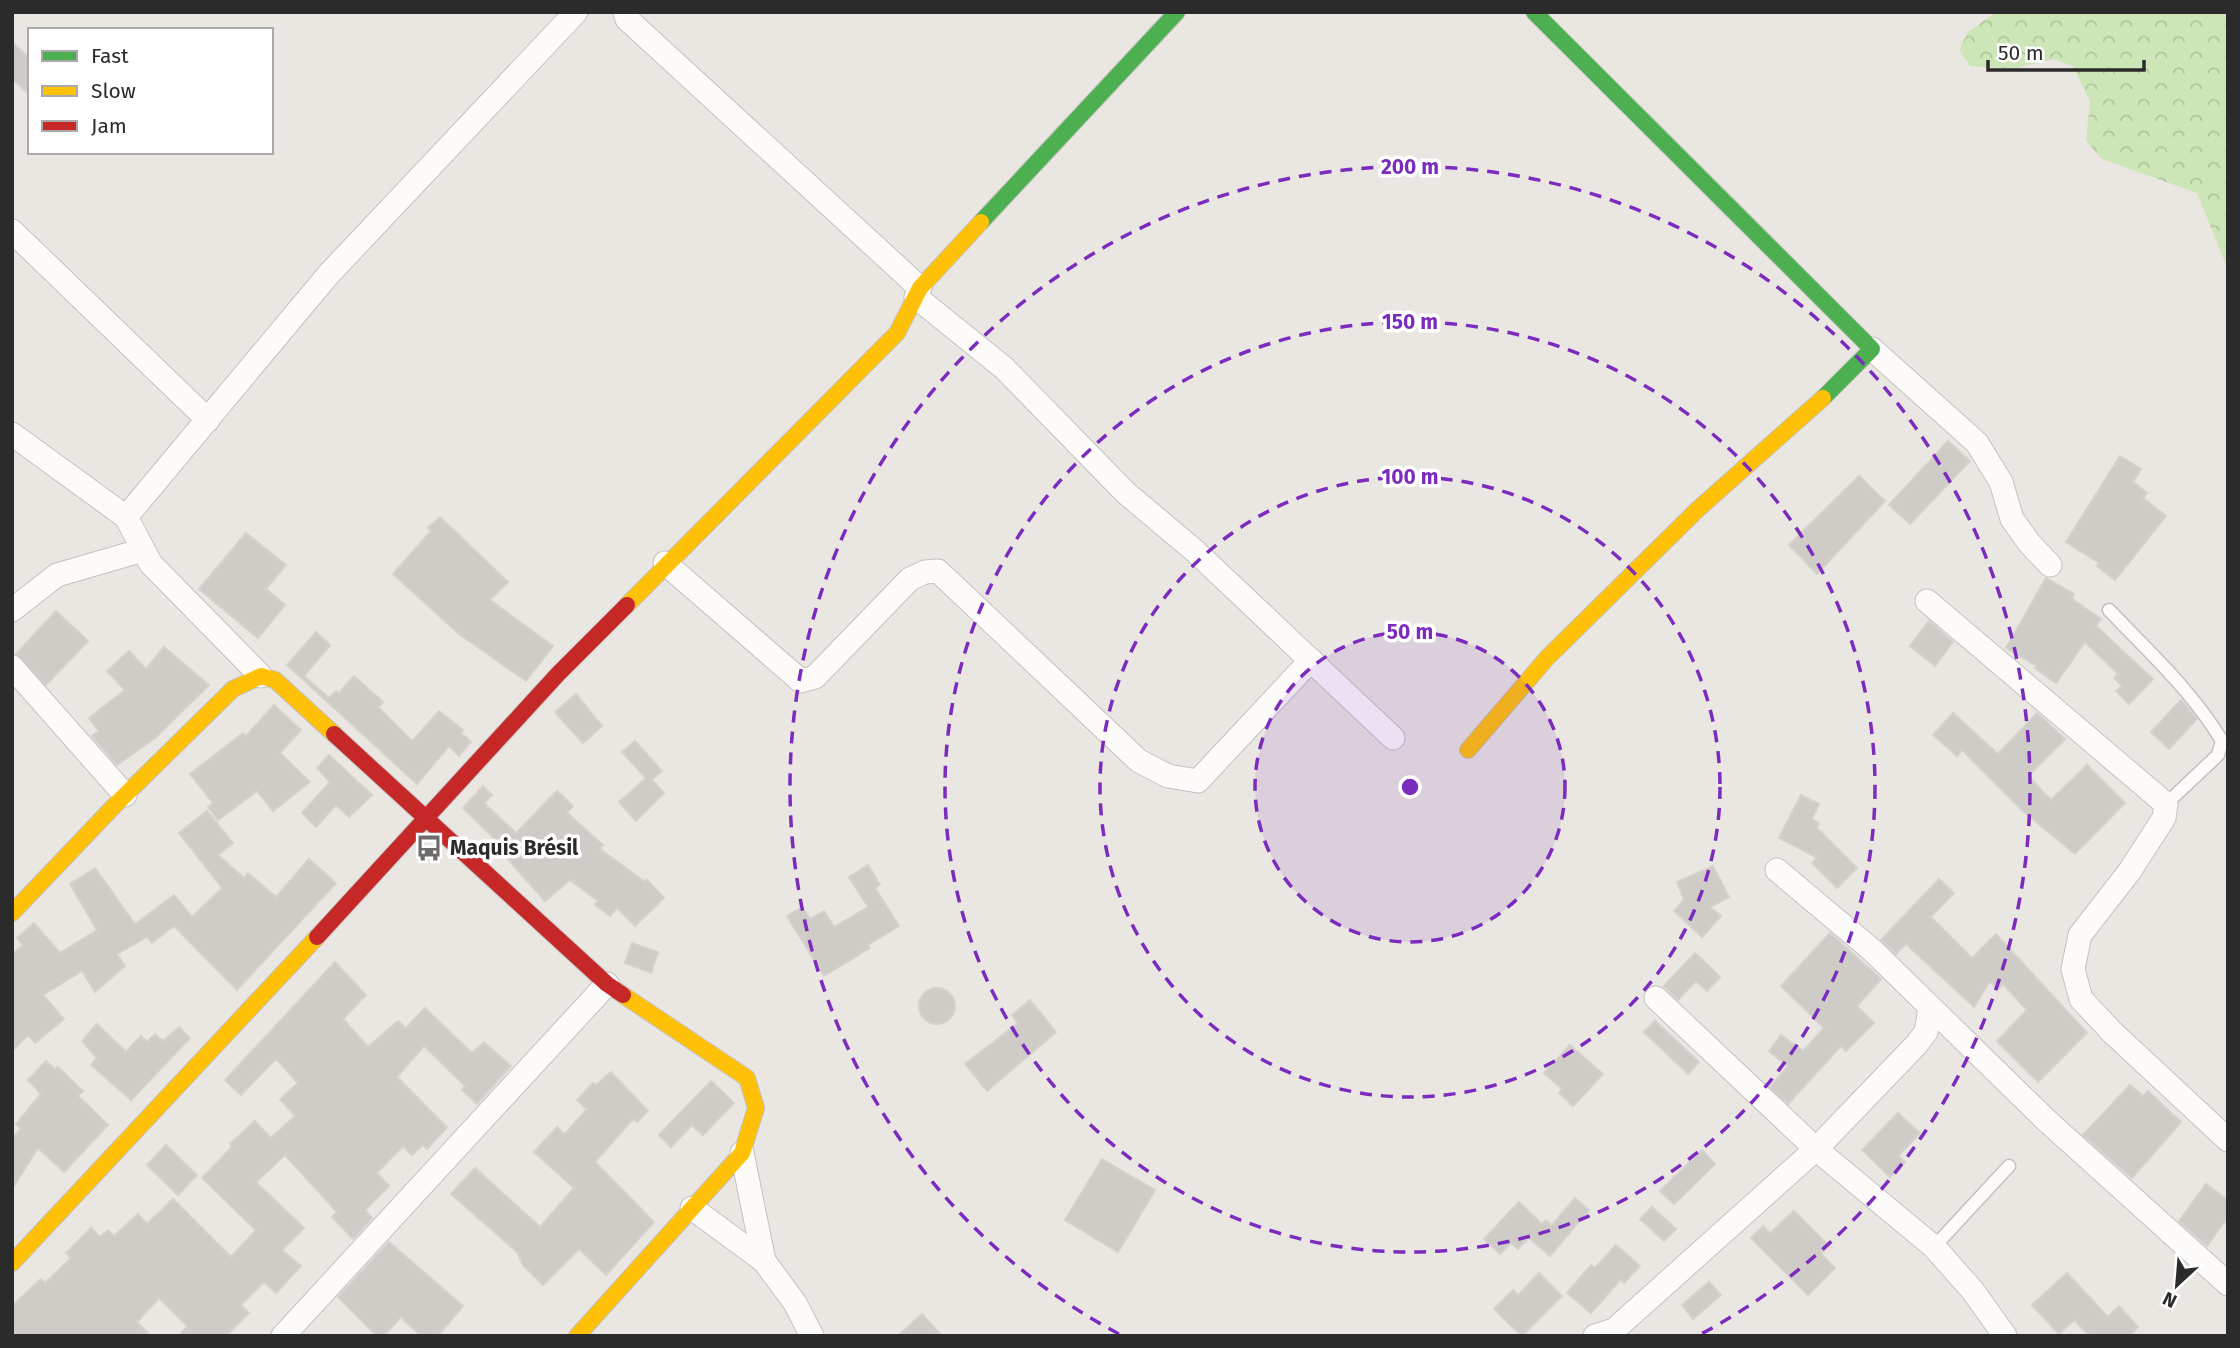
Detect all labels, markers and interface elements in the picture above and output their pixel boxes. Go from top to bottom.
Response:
legend [28,28,273,154]
scale bar [1988,28,2144,72]
text: 50 m [1998,40,2044,66]
text: Fast [91,43,129,69]
text: Slow [91,78,136,104]
text: Jam [91,113,127,139]
text: 200 m [1381,154,1439,180]
text: 150 m [1382,309,1438,335]
text: 100 m [1381,464,1439,490]
text: 50 m [1387,619,1433,645]
centre of rings [1398,775,1422,799]
bus stop icon: Maquis Brésil [414,833,444,863]
place label: Maquis Brésil [450,835,579,861]
north arrow [2142,1250,2212,1320]
text: N [2159,1287,2180,1313]

